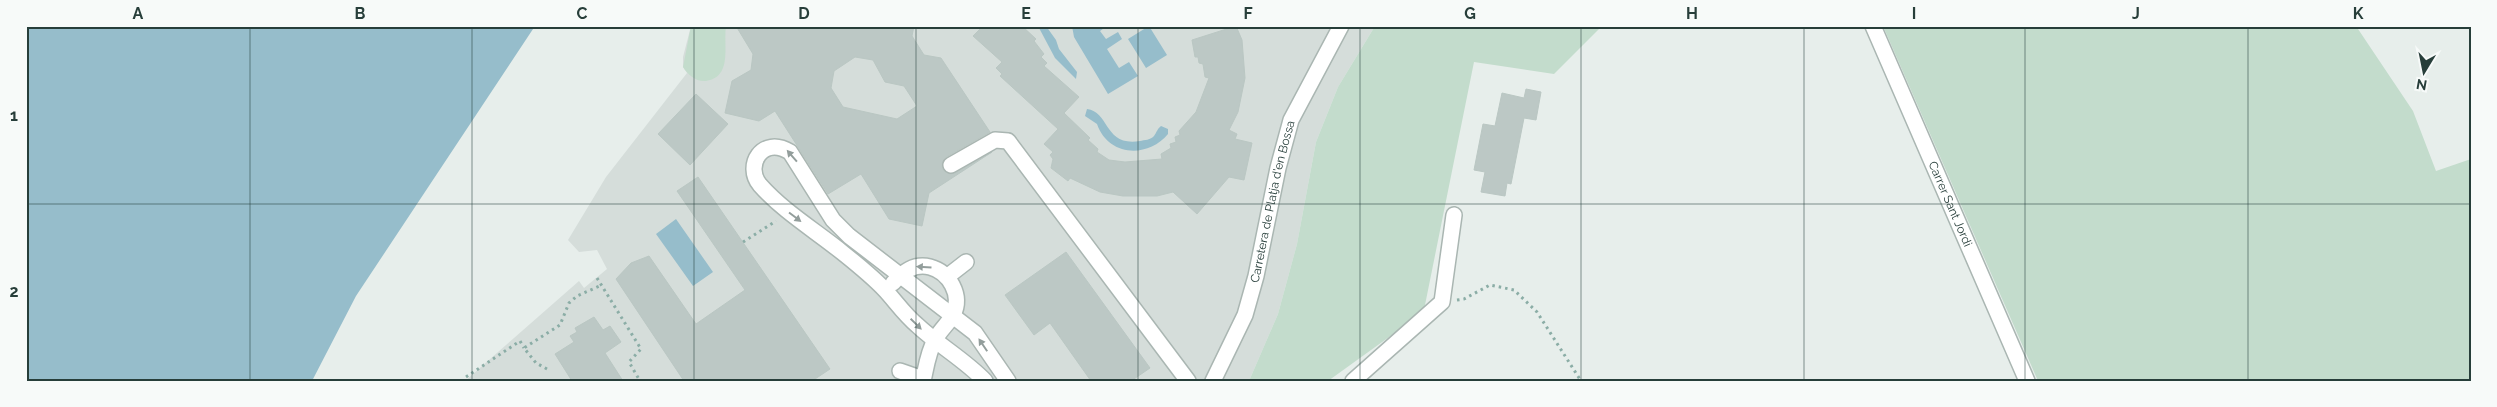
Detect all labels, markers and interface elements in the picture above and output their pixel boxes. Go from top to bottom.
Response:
text: A [133,4,144,23]
text: B [355,4,366,23]
text: C [577,4,588,23]
text: D [798,4,810,23]
text: E [1021,4,1031,23]
text: F [1243,4,1253,23]
text: G [1464,4,1476,23]
text: H [1686,4,1698,23]
text: I [1912,4,1916,23]
text: J [2132,4,2140,23]
text: K [2353,4,2364,23]
north arrow [2400,48,2450,98]
text: N [2415,76,2428,94]
text: 1 [10,106,18,125]
street label: Carretera de Platja d'en Bossa [1247,119,1298,284]
one-way arrow [786,150,797,163]
street label: Carrer Sant Jordi [1926,159,1975,249]
one-way arrow [788,211,801,222]
one-way arrow [916,262,932,270]
text: 2 [9,282,19,301]
one-way arrow [910,318,922,330]
one-way arrow [978,338,988,352]

